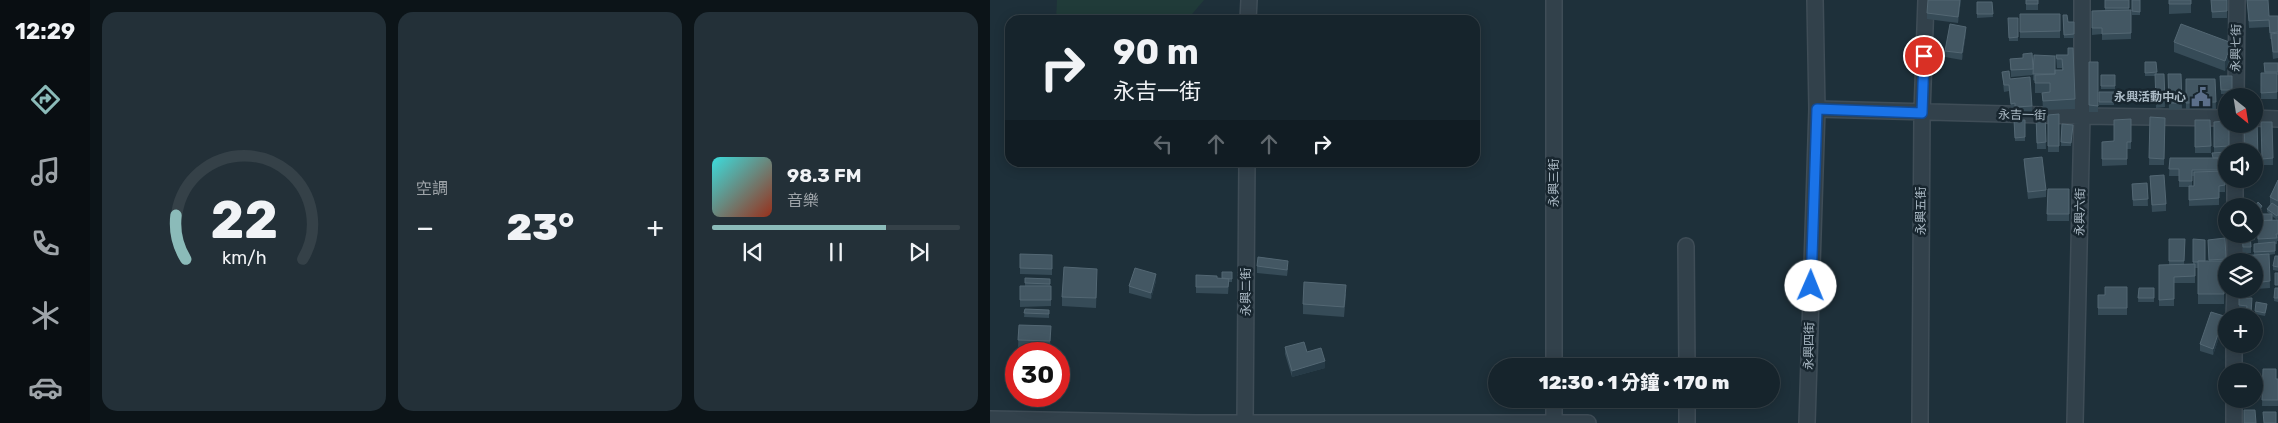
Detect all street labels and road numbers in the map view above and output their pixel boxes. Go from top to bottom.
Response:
street label: 永興七街 [2229,24,2243,72]
street label: 永吉一街 [1998,108,2046,122]
street label: 永興三街 [1547,159,1561,207]
street label: 永興五街 [1914,187,1928,235]
street label: 永興六街 [2073,188,2087,236]
street label: 永興二街 [1239,268,1253,316]
street label: 永興四街 [1802,322,1816,370]

